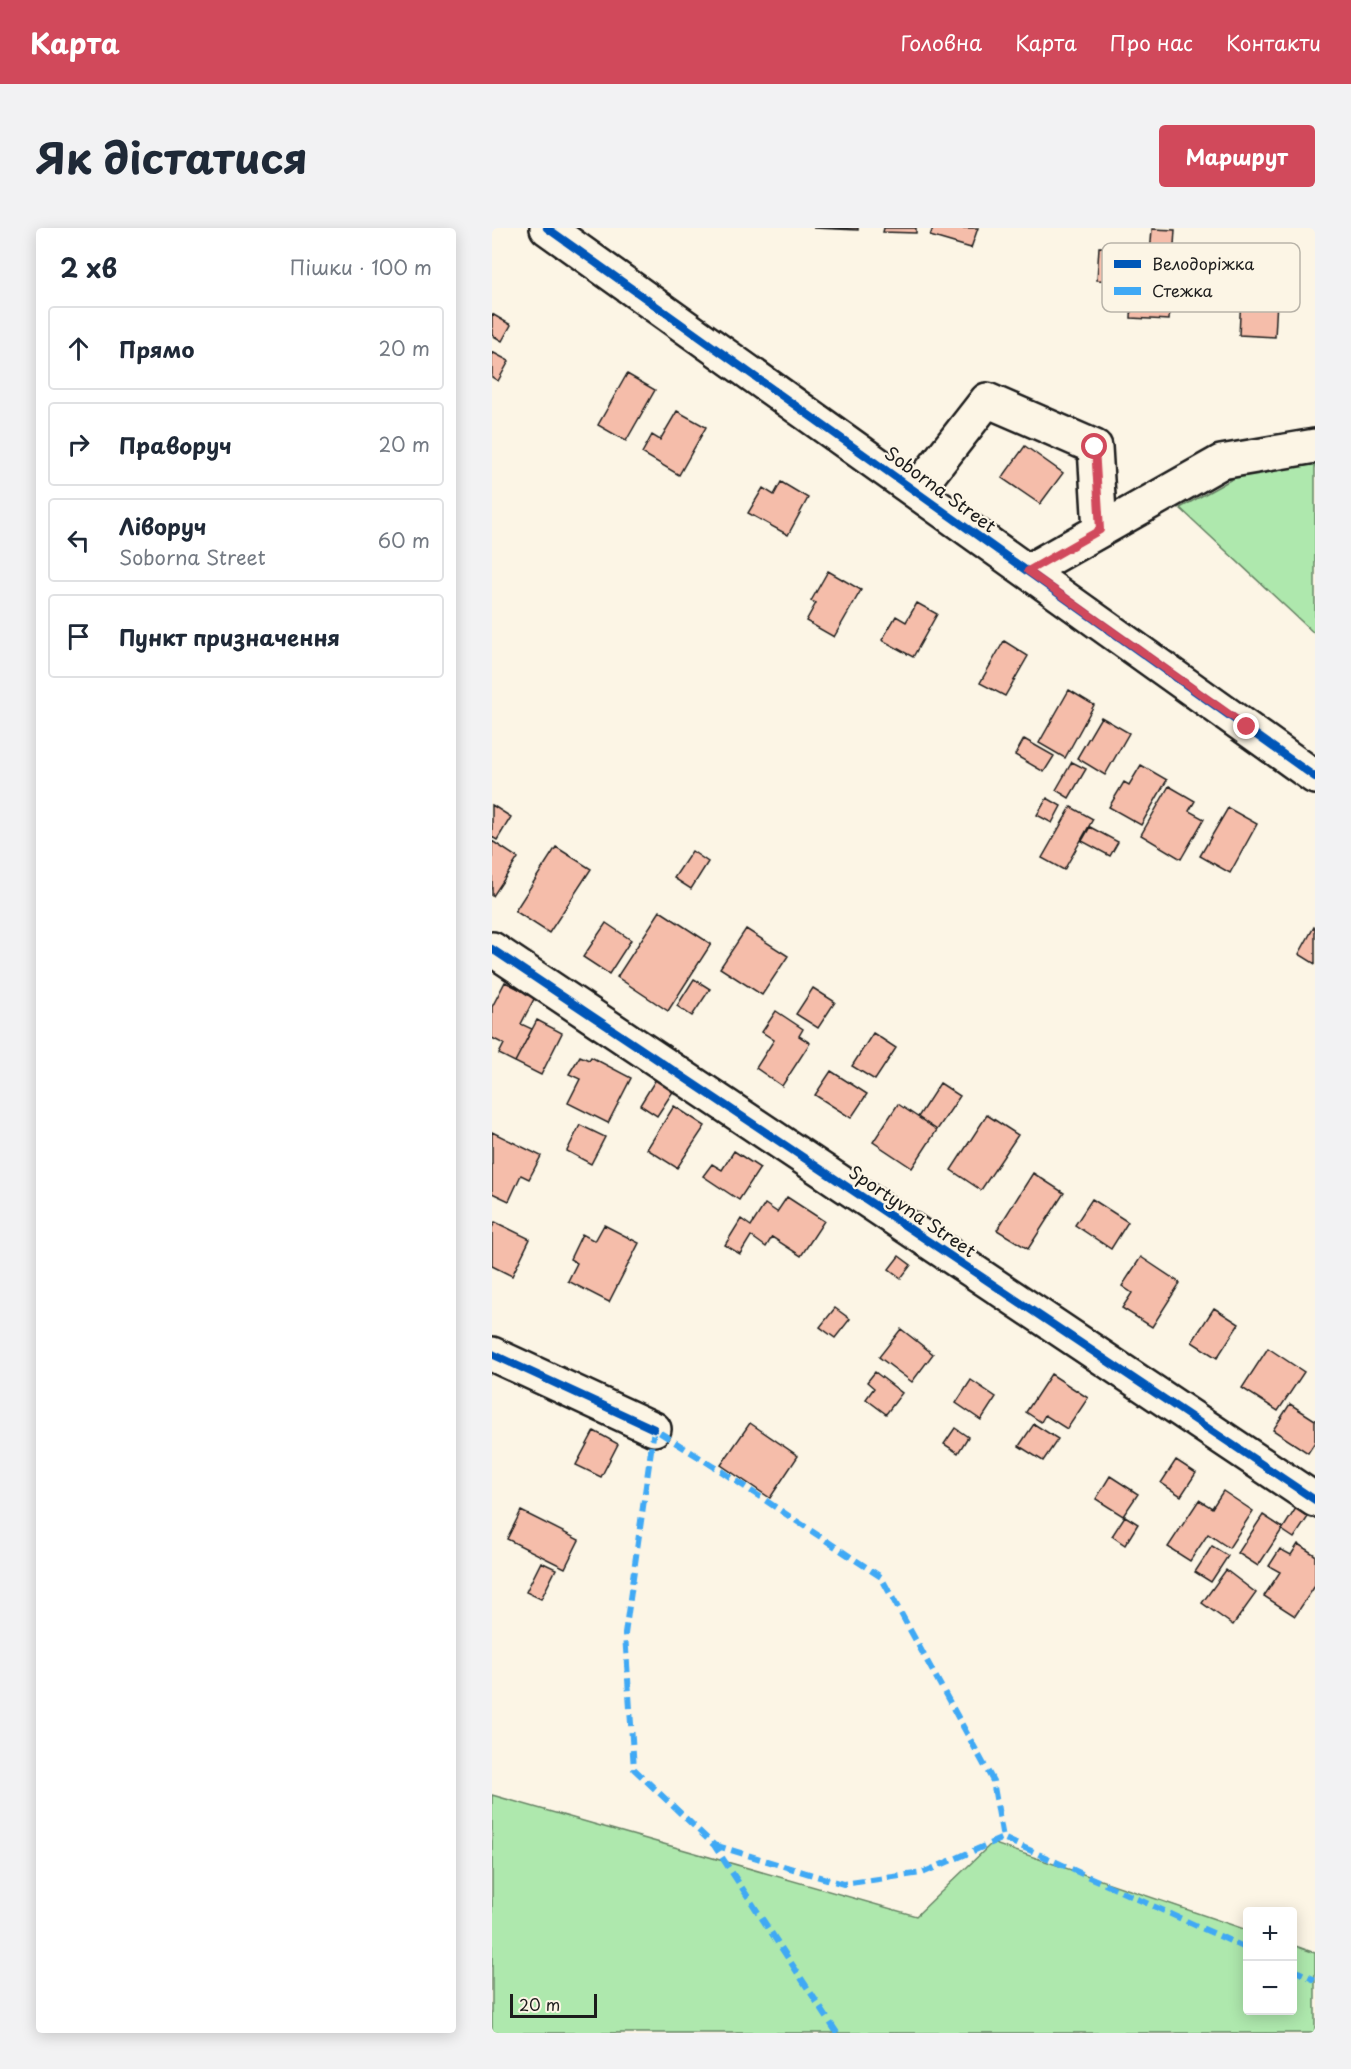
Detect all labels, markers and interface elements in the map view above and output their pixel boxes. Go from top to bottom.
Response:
text: Карта [30,21,120,64]
text: Головна [901,26,982,58]
text: Карта [1015,26,1077,58]
text: Про нас [1110,26,1193,58]
text: Контакти [1226,26,1321,58]
text: Як дістатися [36,125,308,188]
button: Маршрут [1159,125,1315,187]
legend [1102,243,1300,312]
text: 2 хв [60,248,117,287]
text: Велодоріжка [1152,251,1254,275]
text: Пішки · 100 m [290,252,432,282]
text: Стежка [1152,278,1213,302]
icon: ahead [62,332,95,365]
text: Прямо [119,332,194,365]
text: 20 m [378,333,430,363]
icon: right [62,428,95,461]
text: Праворуч [119,428,232,461]
text: 20 m [378,429,430,459]
route start [1081,433,1107,459]
street label: Soborna Street [880,439,1002,539]
text: Ліворуч [119,509,206,542]
icon: left [62,524,95,557]
text: 60 m [378,525,430,555]
text: Soborna Street [119,542,266,572]
icon: arrive [62,620,95,653]
text: Пункт призначення [119,620,340,653]
route end [1233,713,1259,739]
street label: Sportyvna Street [844,1158,982,1263]
map controls [1243,1907,1297,2015]
button: + [1243,1907,1297,1961]
button: − [1243,1961,1297,2015]
scale bar [510,1991,597,2018]
text: 20 m [519,1992,560,2016]

